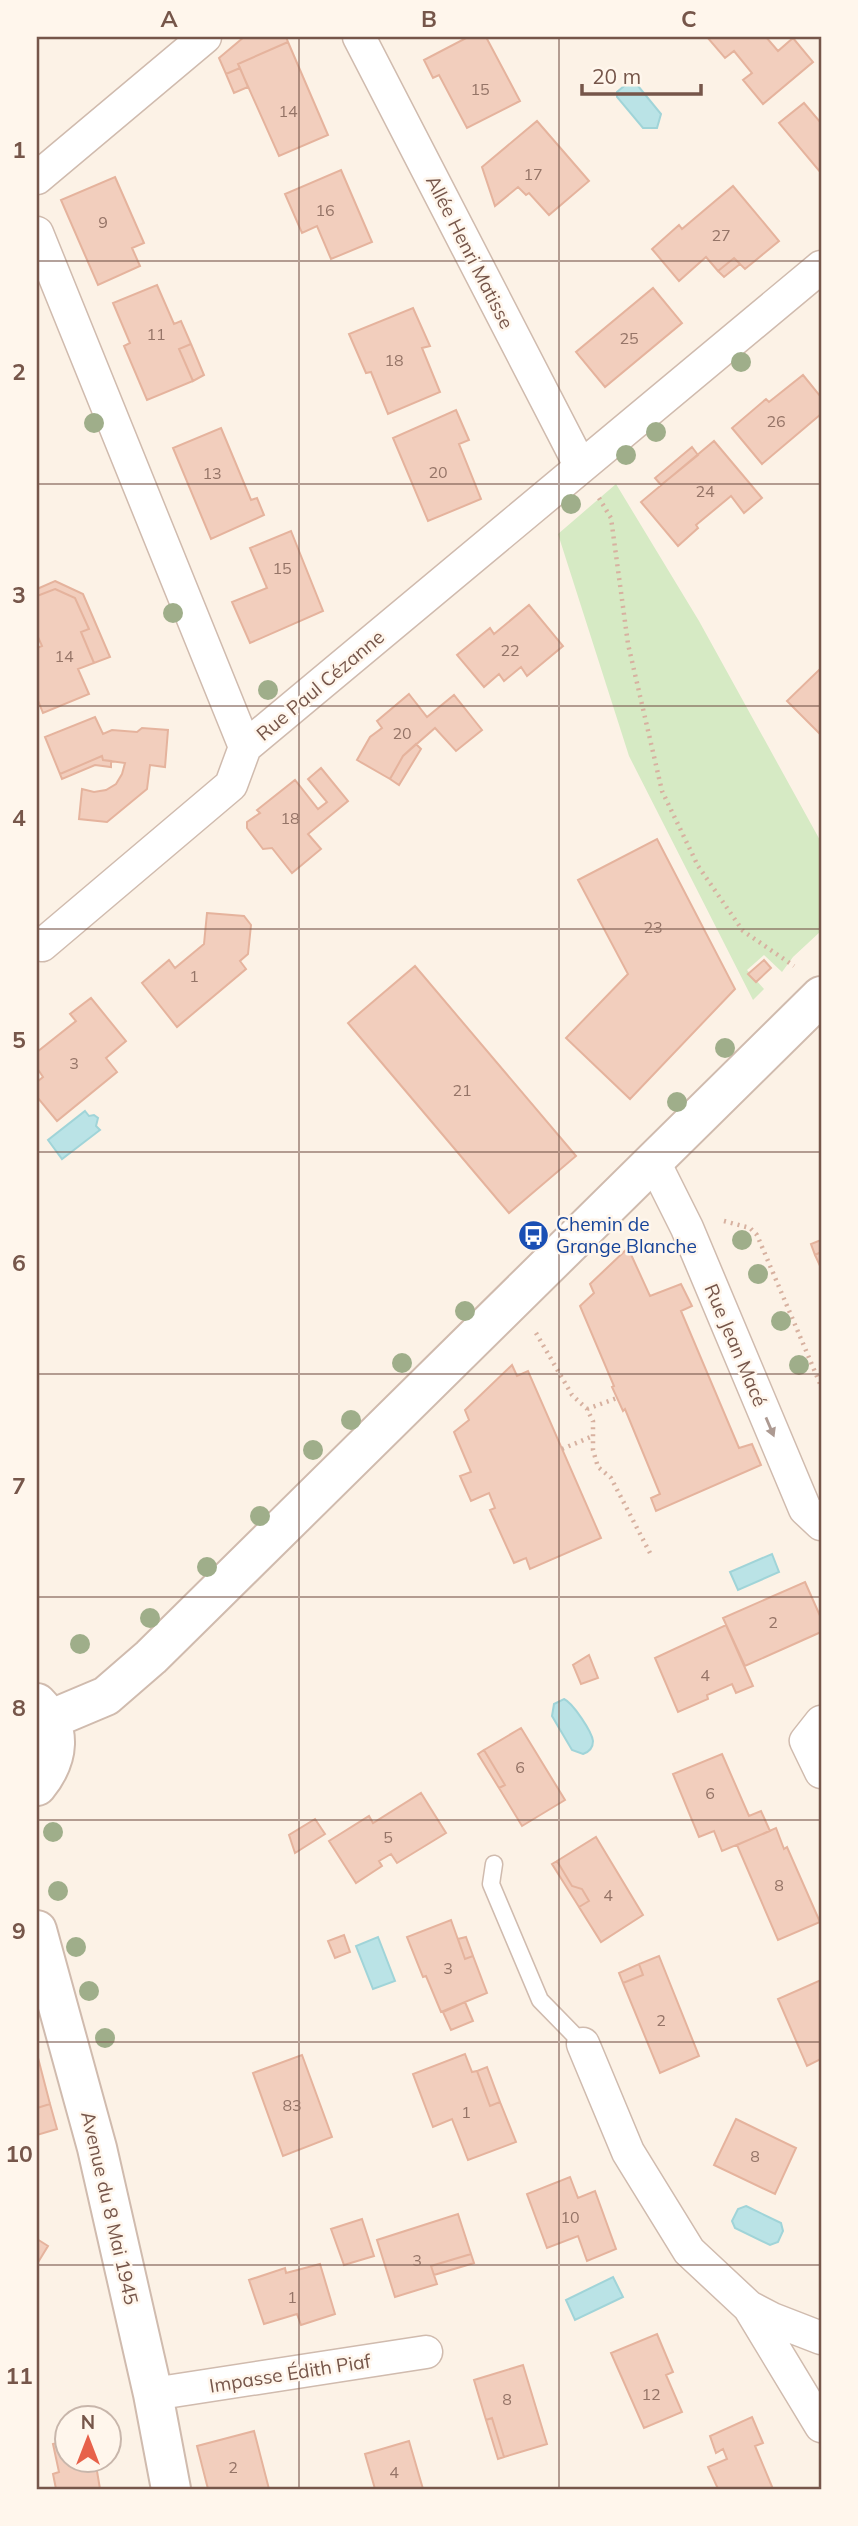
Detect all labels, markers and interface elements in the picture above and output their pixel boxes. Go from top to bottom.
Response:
text: A [160,4,178,33]
text: B [421,4,437,33]
text: C [681,4,697,33]
scale bar [582,52,700,96]
text: 20 m [592,63,641,89]
house number: 15 [470,79,490,99]
house number: 14 [278,101,298,121]
text: 1 [12,135,26,164]
house number: 17 [523,164,543,184]
street label: Allée Henri Matisse [421,171,519,333]
house number: 16 [315,200,335,220]
house number: 9 [98,212,108,232]
house number: 27 [711,225,731,245]
house number: 11 [146,324,166,344]
house number: 25 [619,328,639,348]
house number: 18 [384,350,404,370]
text: 2 [12,357,26,386]
house number: 26 [766,411,786,431]
house number: 20 [428,462,448,482]
house number: 13 [202,463,222,483]
house number: 24 [695,481,715,501]
house number: 15 [272,558,292,578]
text: 3 [12,580,26,609]
street label: Rue Paul Cézanne [251,625,389,745]
house number: 22 [500,640,520,660]
house number: 14 [54,646,74,666]
house number: 20 [392,723,412,743]
text: 4 [12,803,26,832]
house number: 18 [280,808,300,828]
house number: 23 [643,917,663,937]
house number: 1 [189,966,199,986]
text: 5 [12,1025,26,1054]
house number: 3 [69,1053,79,1073]
house number: 21 [452,1080,472,1100]
place label: Chemin de Grange Blanche [556,1212,697,1258]
bus stop icon: Chemin de Grange Blanche [516,1218,550,1252]
text: 6 [12,1248,26,1277]
street label: Rue Jean Macé [699,1280,773,1410]
one-way arrow [765,1416,776,1437]
text: 7 [12,1471,26,1500]
house number: 2 [768,1612,778,1632]
house number: 4 [700,1665,710,1685]
text: 8 [12,1693,26,1722]
house number: 6 [515,1757,525,1777]
house number: 6 [705,1783,715,1803]
house number: 5 [383,1827,393,1847]
house number: 8 [774,1875,784,1895]
house number: 4 [603,1885,613,1905]
text: 9 [12,1916,26,1945]
house number: 3 [443,1958,453,1978]
house number: 2 [656,2010,666,2030]
house number: 83 [282,2095,302,2115]
house number: 1 [461,2102,471,2122]
street label: Avenue du 8 Mai 1945 [76,2109,144,2307]
text: 10 [5,2139,33,2168]
house number: 8 [750,2146,760,2166]
house number: 10 [560,2207,580,2227]
house number: 3 [412,2250,422,2270]
house number: 1 [287,2287,297,2307]
street label: Impasse Édith Piaf [208,2348,373,2398]
text: 11 [5,2361,33,2390]
house number: 12 [641,2384,661,2404]
house number: 8 [502,2389,512,2409]
north arrow [52,2404,122,2474]
text: N [81,2410,95,2434]
house number: 2 [228,2457,238,2477]
house number: 4 [389,2462,399,2482]

